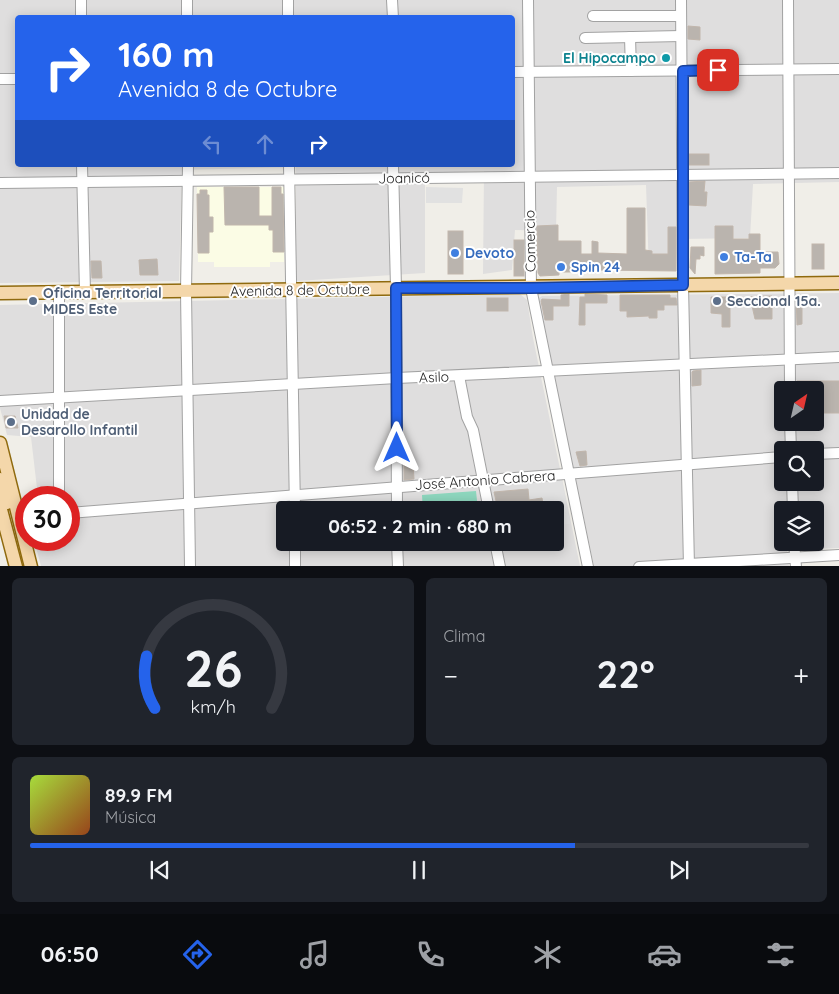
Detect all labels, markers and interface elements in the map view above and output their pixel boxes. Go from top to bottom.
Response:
text: 160 m [118,32,215,76]
icon: right [35,35,100,100]
place label: El Hipocampo [563,49,656,67]
pin [697,49,739,91]
marker: El Hipocampo [660,52,672,64]
icon: arrive [704,56,732,84]
text: Avenida 8 de Octubre [118,75,337,103]
icon: left [198,130,226,158]
icon: ahead [251,130,279,158]
icon: right [304,130,332,158]
street label: Joanicó [378,169,430,187]
street label: Comercio [520,210,540,272]
place label: Devoto [465,244,515,262]
marker: Devoto [449,247,461,259]
place label: Ta-Ta [734,248,772,266]
marker: Ta-Ta [718,251,730,263]
place label: Spin 24 [571,258,620,276]
marker: Spin 24 [555,261,567,273]
street label: Avenida 8 de Octubre [230,280,370,300]
place label: Oficina Territorial MIDES Este [43,284,162,318]
place label: Seccional 15a. [727,292,821,310]
marker: Oficina Territorial MIDES Este [27,295,39,307]
marker: Seccional 15a. [711,295,723,307]
street label: Asilo [419,367,449,387]
north arrow [774,381,824,431]
map controls [774,381,824,551]
place label: Unidad de Desarollo Infantil [21,405,138,439]
marker: Unidad de Desarollo Infantil [5,416,17,428]
position arrow [370,421,422,473]
button: search [774,441,824,491]
street label: José Antonio Cabrera [414,466,556,494]
speed limit sign: 30 [15,486,80,551]
button: layers [774,501,824,551]
text: 06:52 · 2 min · 680 m [328,514,512,538]
text: Clima [444,626,485,646]
text: 26 [184,635,242,700]
text: 22° [597,650,655,698]
text: − [444,658,458,693]
text: + [793,658,809,693]
text: km/h [190,695,235,717]
text: 89.9 FM [105,783,173,807]
text: Música [105,807,156,827]
icon: previous [146,856,174,884]
icon: pause [405,856,433,884]
icon: next [665,856,693,884]
icon: directions [180,937,215,972]
icon: music [297,937,332,972]
icon: phone [413,937,448,972]
icon: climate [530,937,565,972]
icon: car [647,937,682,972]
icon: filters [763,937,798,972]
text: 06:50 [41,940,99,968]

